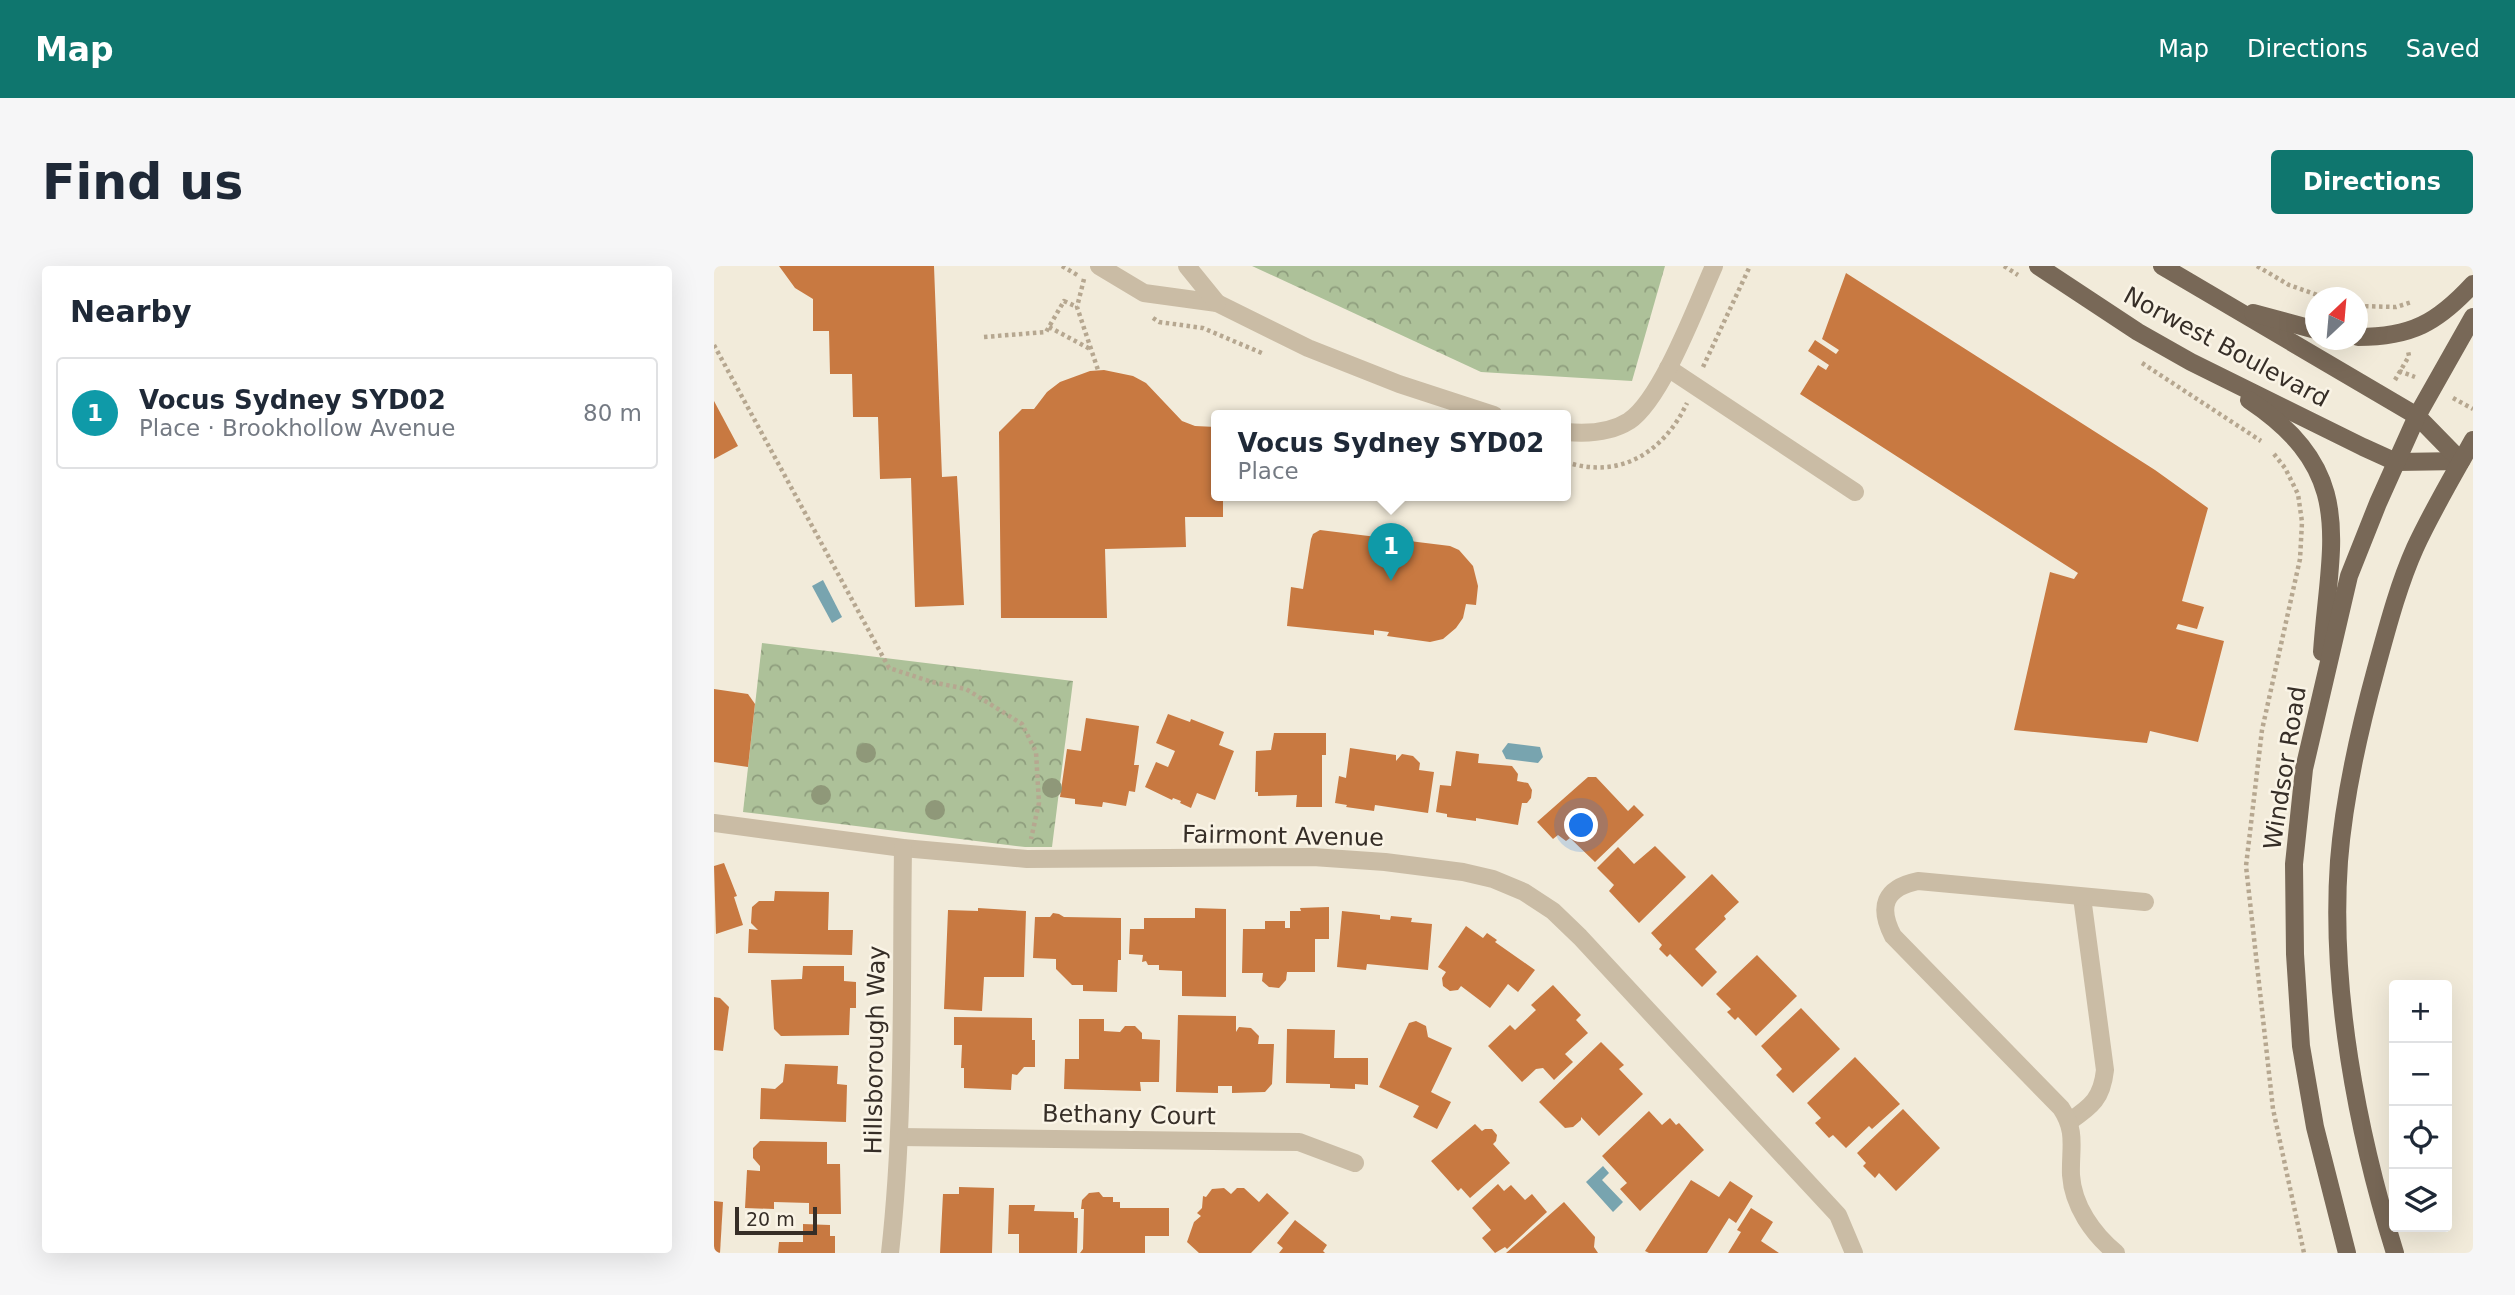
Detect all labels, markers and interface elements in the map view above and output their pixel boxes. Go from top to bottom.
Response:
text: Map [35,30,114,69]
text: Map [2158,35,2209,63]
text: Directions [2247,35,2368,63]
text: Saved [2406,35,2480,63]
button: Directions [2271,150,2473,214]
text: Find us [42,154,243,211]
street label: Norwest Boulevard [2119,281,2333,413]
north arrow [2305,287,2368,350]
text: Nearby [70,294,192,329]
text: Vocus Sydney SYD02 [139,385,446,415]
text: 1 [87,400,103,426]
text: 80 m [583,400,642,426]
popup [1211,410,1571,501]
text: Place · Brookhollow Avenue [139,415,455,441]
text: Vocus Sydney SYD02 [1238,428,1544,458]
text: Place [1238,458,1299,484]
pin: 1 [1368,523,1414,581]
street label: Windsor Road [2258,684,2312,852]
your location [1564,808,1598,842]
street label: Fairmont Avenue [1182,820,1384,852]
street label: Hillsborough Way [859,945,891,1155]
map controls [2389,980,2452,1232]
button: + [2389,980,2452,1043]
button: − [2389,1043,2452,1106]
street label: Bethany Court [1042,1099,1216,1131]
button: locate [2389,1106,2452,1169]
button: layers [2389,1169,2452,1232]
scale bar [735,1204,817,1236]
text: 20 m [746,1208,795,1230]

